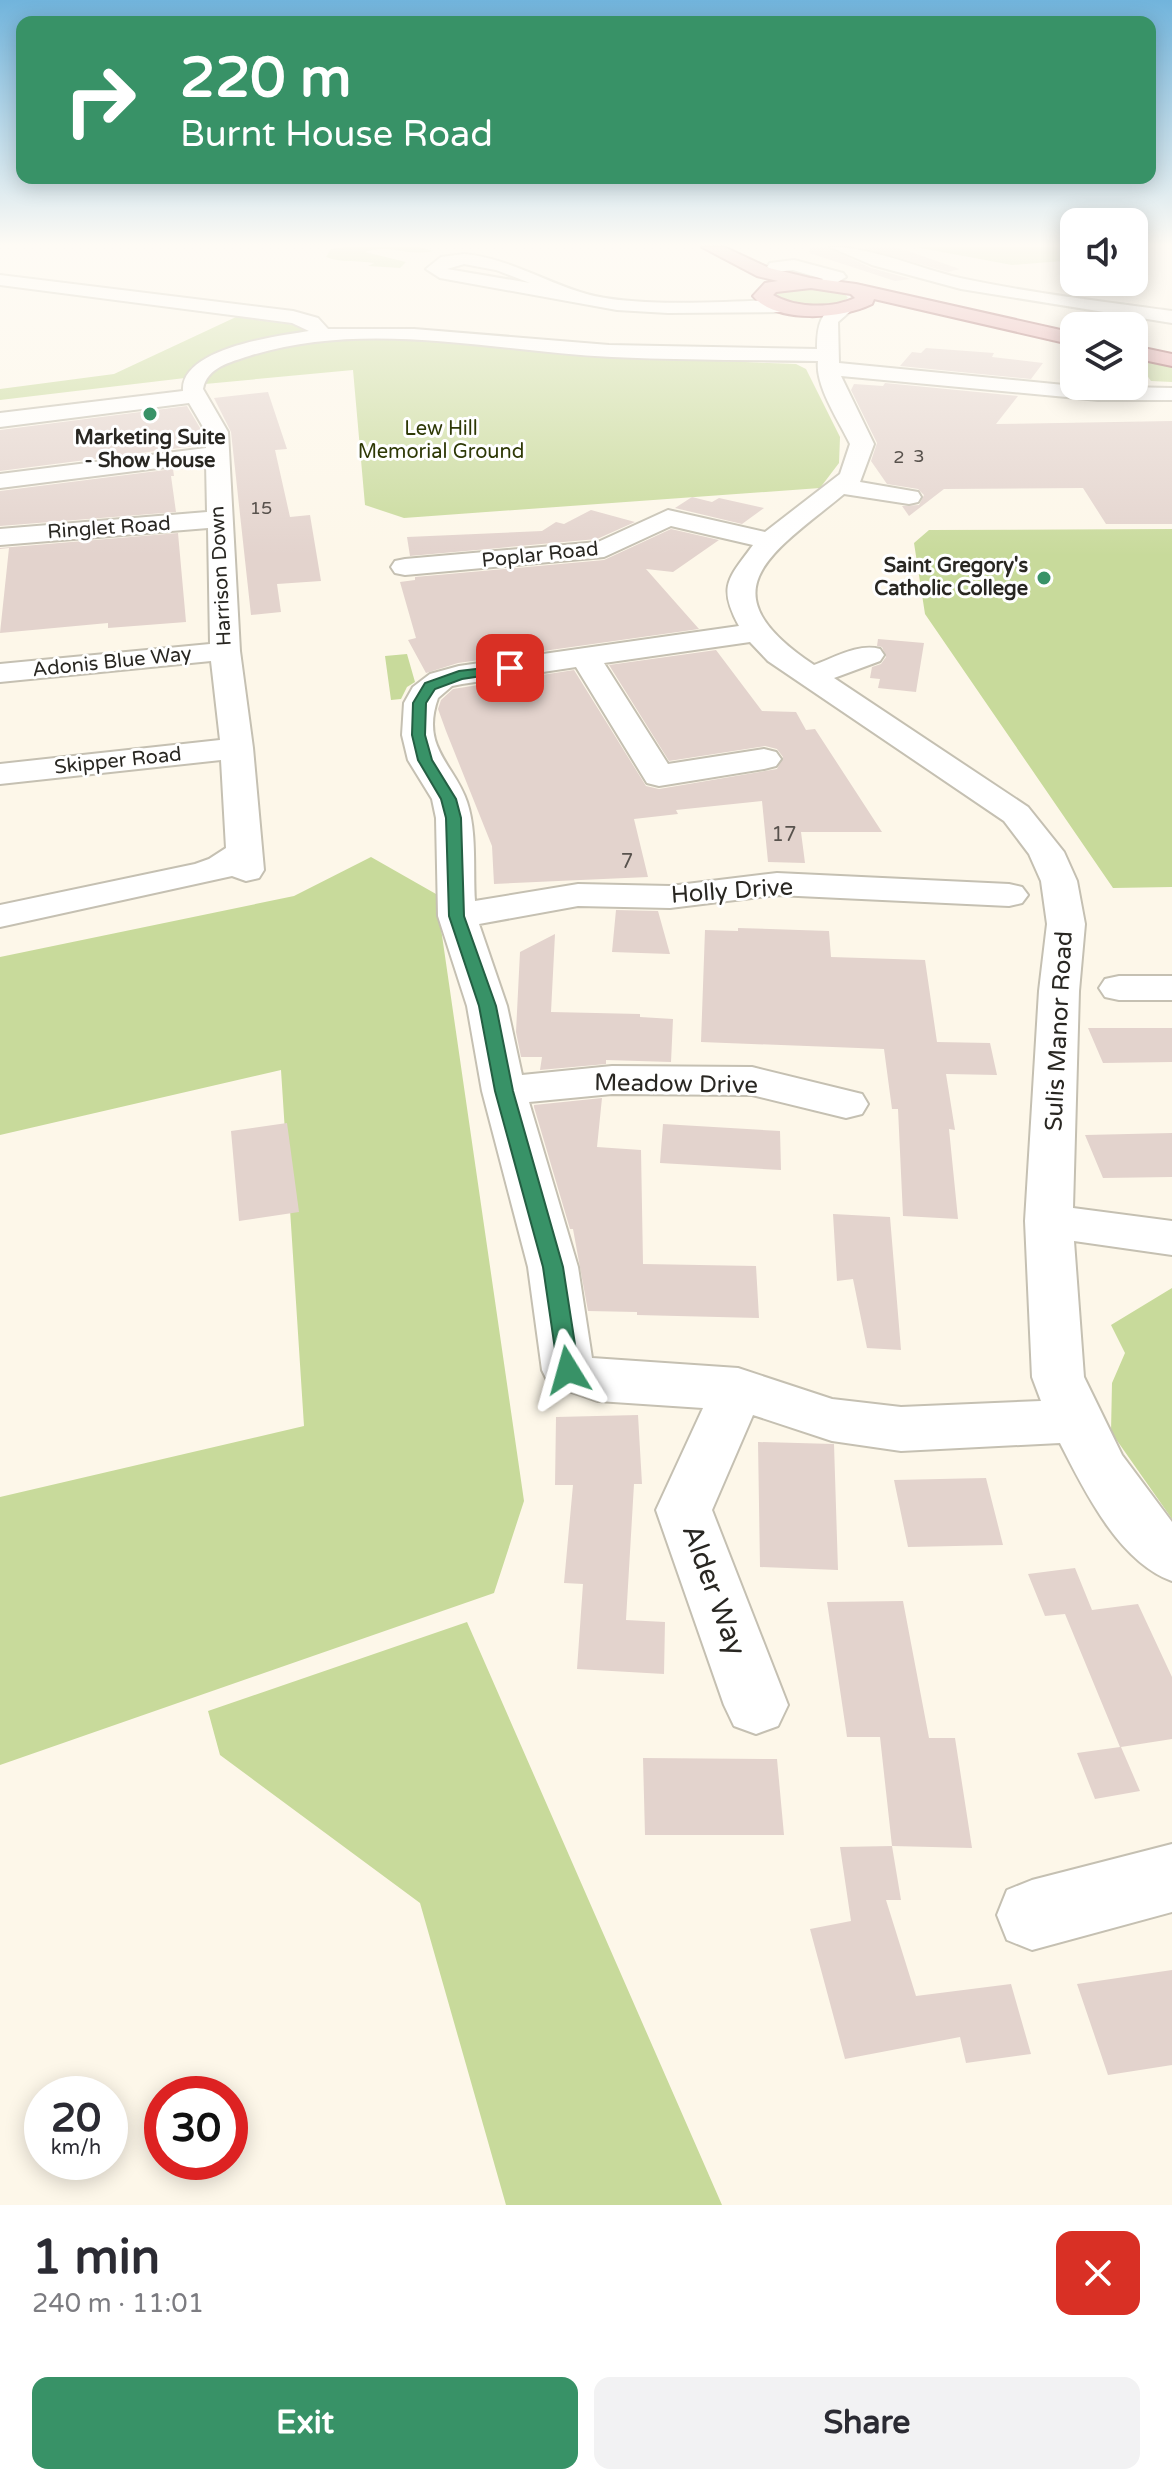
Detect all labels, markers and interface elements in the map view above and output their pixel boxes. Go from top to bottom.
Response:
text: 220 m [180,45,351,112]
icon: right [48,48,152,152]
text: Burnt House Road [180,113,493,156]
map controls [1060,208,1148,400]
button: sound [1060,208,1148,296]
button: layers [1060,312,1148,400]
marker: Marketing Suite - Show House [141,405,159,423]
park label: Lew Hill Memorial Ground [358,417,524,464]
place label: Marketing Suite - Show House [75,426,226,473]
house number: 3 [913,445,925,467]
house number: 2 [893,446,905,468]
house number: 15 [250,497,272,519]
street label: Harrison Down [205,505,237,647]
street label: Ringlet Road [47,512,171,544]
street label: Poplar Road [480,537,600,573]
place label: Saint Gregory's Catholic College [874,554,1028,601]
marker: Saint Gregory's Catholic College [1035,569,1053,587]
pin [476,634,544,702]
street label: Adonis Blue Way [31,642,193,682]
icon: arrive [488,646,532,690]
street label: Skipper Road [53,742,183,780]
house number: 17 [771,823,797,847]
house number: 7 [621,850,633,874]
street label: Holly Drive [670,872,794,910]
street label: Sulis Manor Road [1039,930,1079,1132]
street label: Meadow Drive [594,1068,758,1100]
position arrow [526,1328,610,1412]
street label: Alder Way [675,1520,753,1660]
speed limit sign: 30 [144,2076,248,2180]
text: 20 [51,2094,101,2142]
text: km/h [51,2136,101,2160]
text: 1 min [32,2229,160,2287]
button: close [1056,2231,1140,2315]
text: 240 m · 11:01 [32,2288,204,2319]
button: Exit [32,2377,578,2469]
button: Share [594,2377,1140,2469]

